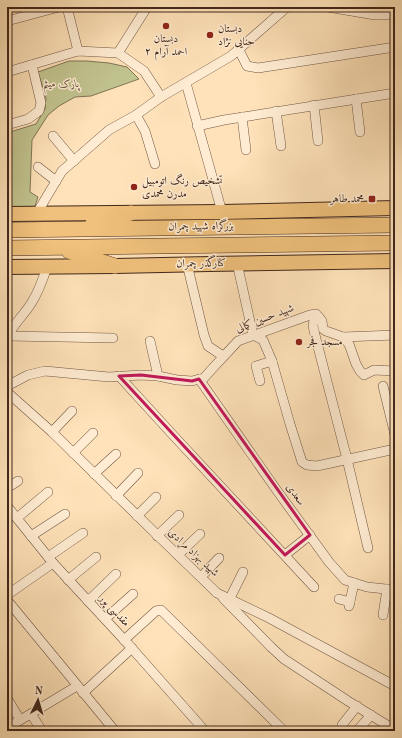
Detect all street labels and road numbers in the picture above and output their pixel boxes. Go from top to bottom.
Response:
street label: بزرگراه شهید چمران [168,218,234,234]
street label: کنارگذر چمران [176,254,226,271]
street label: شهید حسین کمالی [234,302,296,336]
street label: سعدی [284,482,306,508]
street label: شهید بهزاد مرادی [165,527,221,580]
street label: مقدسی پور [95,592,131,630]

